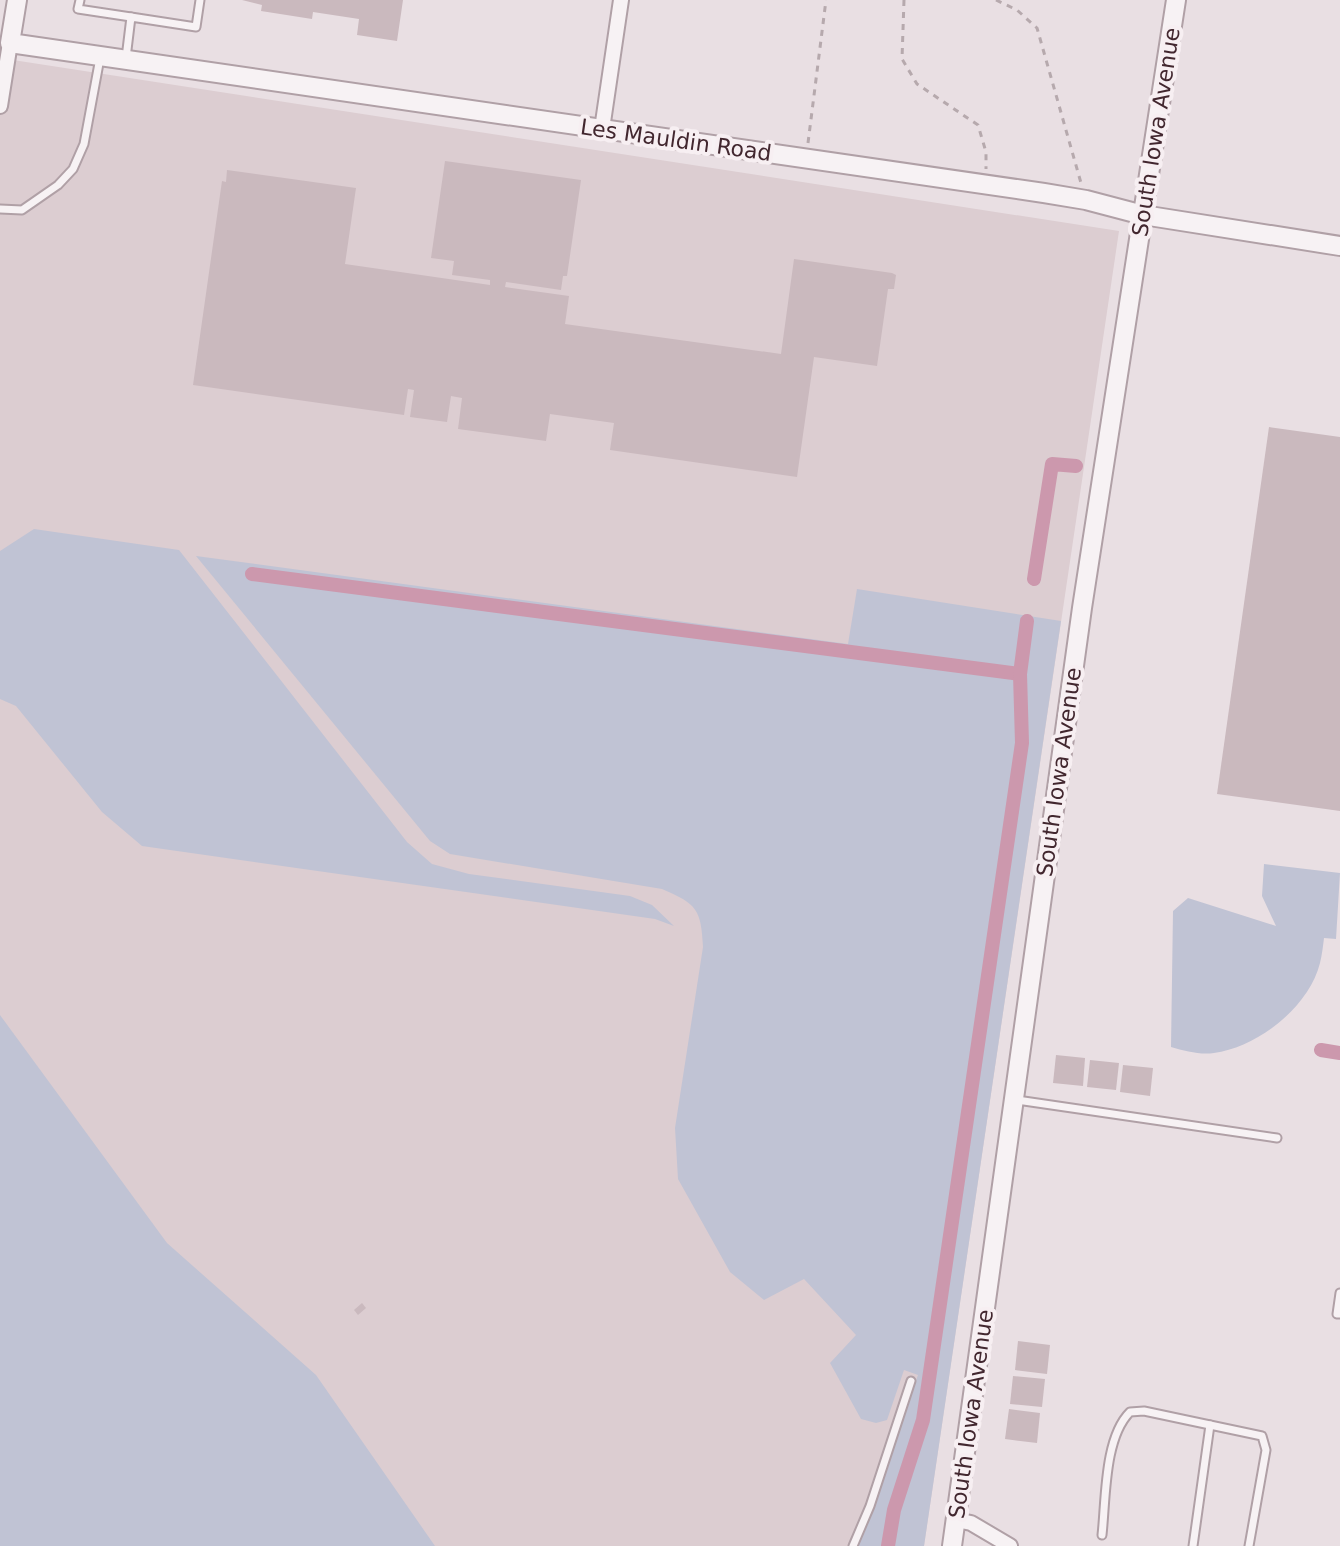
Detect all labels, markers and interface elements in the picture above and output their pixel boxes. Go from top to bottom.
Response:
street label: South Iowa Avenue [1127,26,1185,238]
street label: Les Mauldin Road [579,114,773,166]
street label: South Iowa Avenue [1032,666,1086,878]
street label: South Iowa Avenue [944,1308,998,1520]

